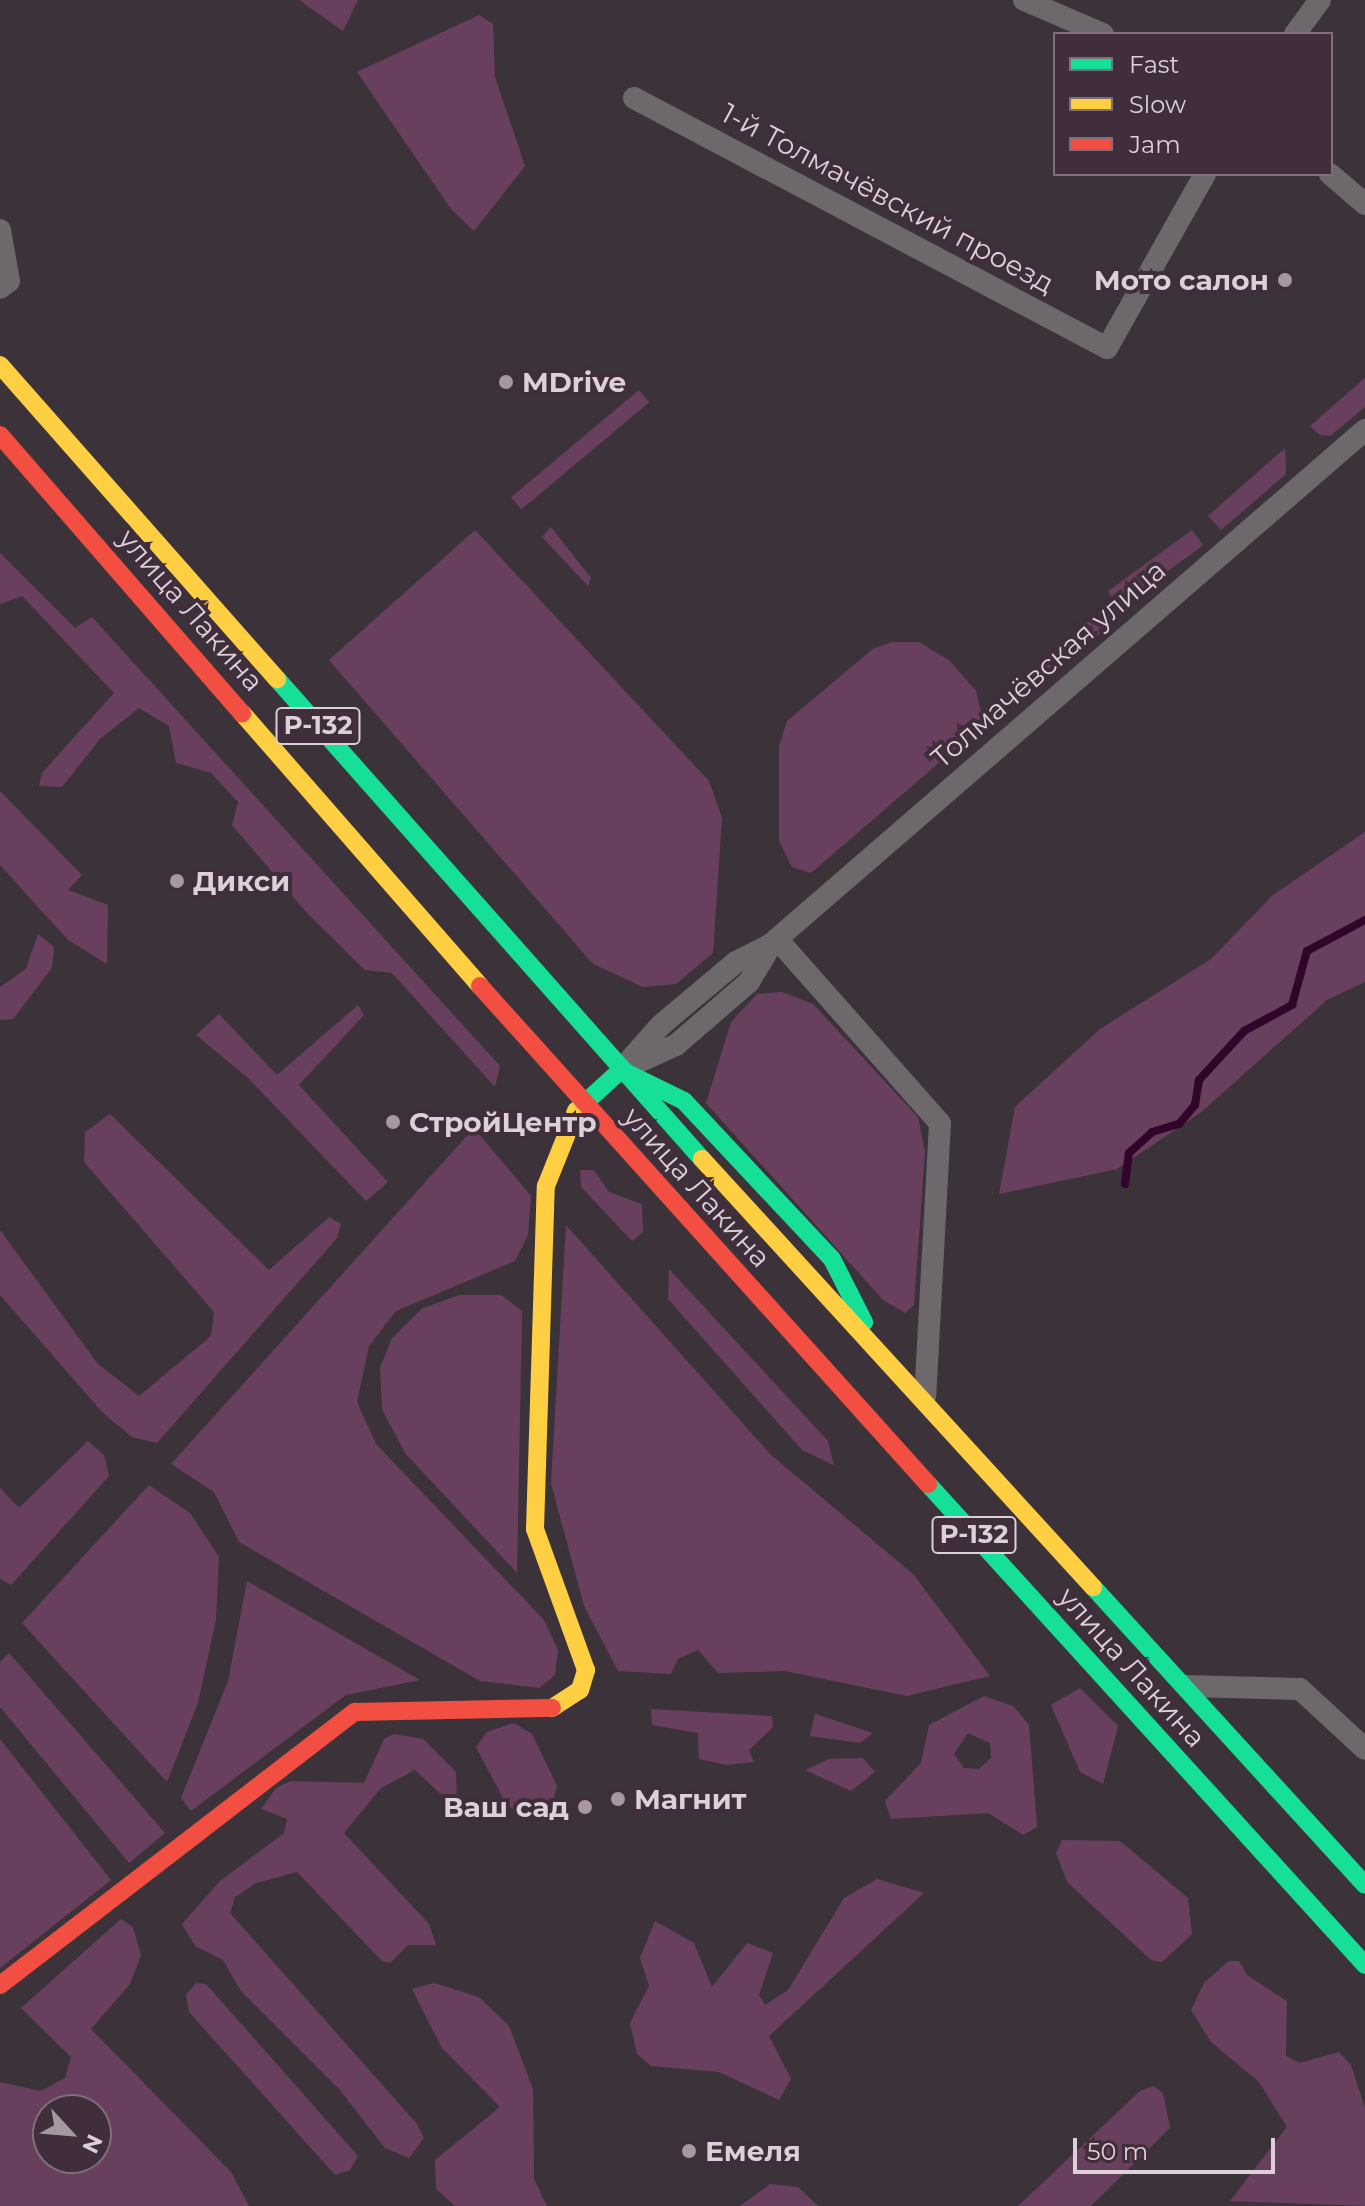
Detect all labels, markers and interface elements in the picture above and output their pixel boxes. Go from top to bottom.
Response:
legend [1053,32,1333,176]
text: Fast [1129,50,1179,79]
text: Slow [1129,90,1186,119]
street label: 1-й Толмачёвский проезд [716,96,1060,300]
text: Jam [1129,130,1181,159]
place label: Мото салон [1094,263,1269,297]
marker: Мото салон [1276,271,1294,289]
place label: MDrive [522,365,626,399]
marker: MDrive [497,373,515,391]
street label: улица Лакина [111,522,271,698]
street label: Толмачёвская улица [924,553,1172,775]
road number: Р-132 [274,704,362,748]
place label: Дикси [193,864,290,898]
marker: Дикси [168,872,186,890]
street label: улица Лакина [616,1100,778,1274]
place label: СтройЦентр [409,1105,597,1139]
marker: СтройЦентр [384,1113,402,1131]
road number: Р-132 [930,1513,1018,1557]
street label: улица Лакина [1051,1580,1213,1754]
place label: Магнит [634,1782,747,1816]
place label: Ваш сад [443,1790,569,1824]
marker: Магнит [609,1790,627,1808]
marker: Ваш сад [576,1798,594,1816]
north arrow [32,2094,112,2174]
scale bar [1077,2122,1279,2172]
text: N [76,2130,108,2158]
place label: Емеля [705,2134,801,2168]
text: 50 m [1087,2137,1148,2166]
marker: Емеля [680,2142,698,2160]

